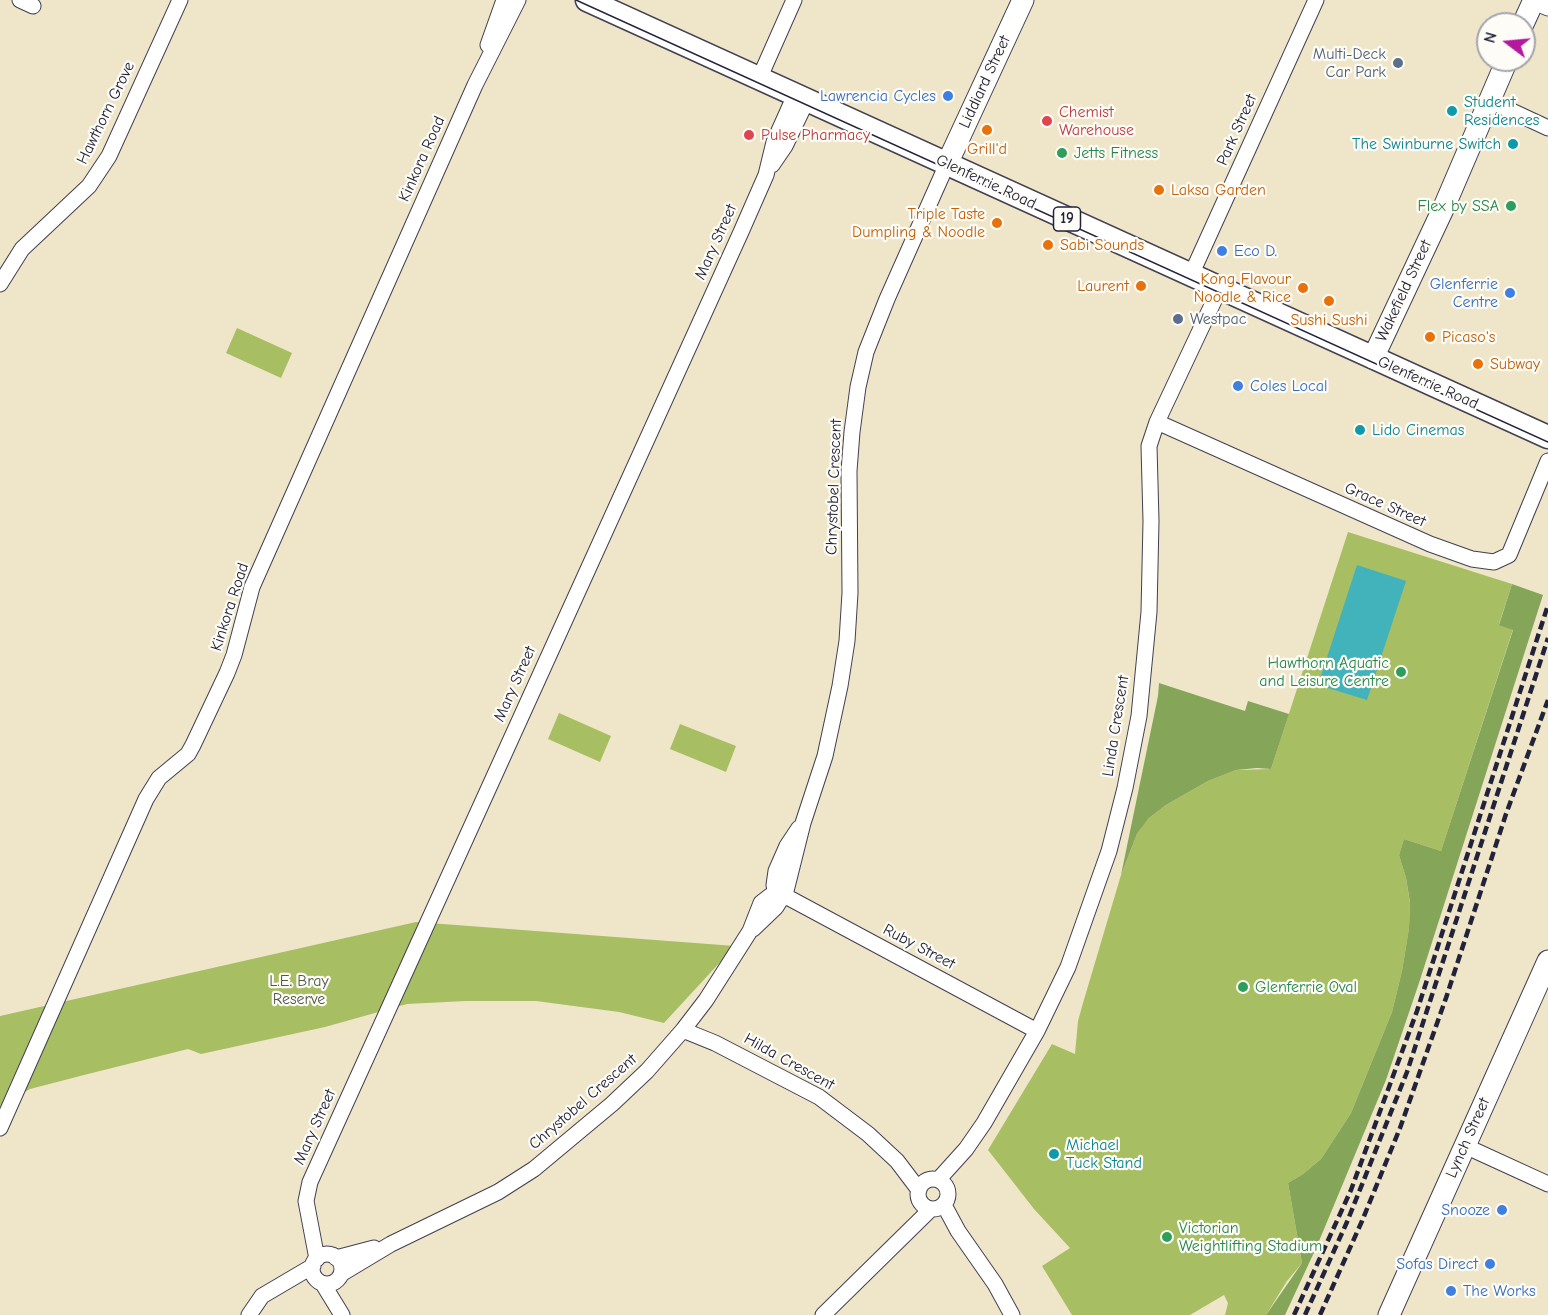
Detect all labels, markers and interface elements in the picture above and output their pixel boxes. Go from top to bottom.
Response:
north arrow [1476,12,1536,72]
text: N [1481,30,1501,45]
street label: Liddiard Street [955,33,1015,131]
place label: Multi-Deck Car Park [1313,44,1386,82]
marker: Multi-Deck Car Park [1391,56,1405,70]
street label: Hawthorn Grove [73,59,139,167]
place label: Lawrencia Cycles [820,86,936,106]
marker: Lawrencia Cycles [941,89,955,103]
street label: Park Street [1213,91,1261,169]
place label: Student Residences [1464,92,1539,130]
place label: Chemist Warehouse [1059,102,1134,140]
marker: Student Residences [1445,104,1459,118]
street label: Kinkora Road [395,113,449,205]
marker: Chemist Warehouse [1040,114,1054,128]
marker: Grill'd [980,123,994,137]
place label: Pulse Pharmacy [761,125,870,145]
marker: Pulse Pharmacy [742,128,756,142]
place label: The Swinburne Switch [1352,134,1501,154]
marker: The Swinburne Switch [1506,137,1520,151]
place label: Grill'd [967,139,1007,159]
place label: Jetts Fitness [1074,143,1158,163]
marker: Jetts Fitness [1055,146,1069,160]
street label: Glenferrie Road [933,150,1039,214]
place label: Laksa Garden [1171,180,1266,200]
marker: Laksa Garden [1152,183,1166,197]
place label: Flex by SSA [1417,196,1499,216]
marker: Flex by SSA [1504,199,1518,213]
street label: Mary Street [691,201,741,283]
place label: Triple Taste Dumpling & Noodle [852,204,985,242]
road number: 19 [1054,207,1080,231]
marker: Triple Taste Dumpling & Noodle [990,216,1004,230]
place label: Sabi Sounds [1060,235,1144,255]
street label: Wakefield Street [1372,237,1436,345]
marker: Sabi Sounds [1041,238,1055,252]
place label: Eco D. [1234,241,1277,261]
marker: Eco D. [1215,244,1229,258]
place label: Kong Flavour Noodle & Rice [1194,269,1291,307]
place label: Glenferrie Centre [1430,274,1498,312]
place label: Laurent [1077,276,1129,296]
marker: Laurent [1134,279,1148,293]
marker: Kong Flavour Noodle & Rice [1296,281,1310,295]
marker: Glenferrie Centre [1503,286,1517,300]
marker: Sushi Sushi [1322,294,1336,308]
place label: Westpac [1190,309,1246,329]
place label: Sushi Sushi [1290,310,1368,330]
marker: Westpac [1171,312,1185,326]
place label: Picaso's [1442,327,1495,347]
marker: Picaso's [1423,330,1437,344]
street label: Glenferrie Road [1375,352,1481,414]
place label: Subway [1490,354,1540,374]
marker: Subway [1471,357,1485,371]
place label: Coles Local [1250,376,1327,396]
marker: Coles Local [1231,379,1245,393]
street label: Chrystobel Crescent [822,419,846,555]
place label: Lido Cinemas [1372,420,1464,440]
marker: Lido Cinemas [1353,423,1367,437]
street label: Grace Street [1341,479,1429,531]
street label: Kinkora Road [207,561,253,653]
street label: Mary Street [490,643,540,725]
place label: Hawthorn Aquatic and Leisure Centre [1259,653,1389,691]
marker: Hawthorn Aquatic and Leisure Centre [1394,665,1408,679]
street label: Linda Crescent [1099,674,1133,778]
street label: Ruby Street [880,920,958,974]
park label: L.E. Bray Reserve [269,971,329,1009]
place label: Glenferrie Oval [1255,977,1357,997]
marker: Glenferrie Oval [1236,980,1250,994]
street label: Hilda Crescent [740,1029,838,1095]
street label: Chrystobel Crescent [525,1050,641,1154]
street label: Mary Street [290,1086,340,1168]
street label: Lynch Street [1442,1095,1494,1181]
place label: Michael Tuck Stand [1066,1135,1142,1173]
marker: Michael Tuck Stand [1047,1147,1061,1161]
place label: Snooze [1441,1200,1490,1220]
marker: Snooze [1495,1203,1509,1217]
place label: Victorian Weightlifting Stadium [1179,1218,1322,1256]
marker: Victorian Weightlifting Stadium [1160,1230,1174,1244]
place label: Sofas Direct [1396,1254,1478,1274]
marker: Sofas Direct [1483,1257,1497,1271]
place label: The Works [1463,1281,1536,1301]
marker: The Works [1444,1284,1458,1298]

